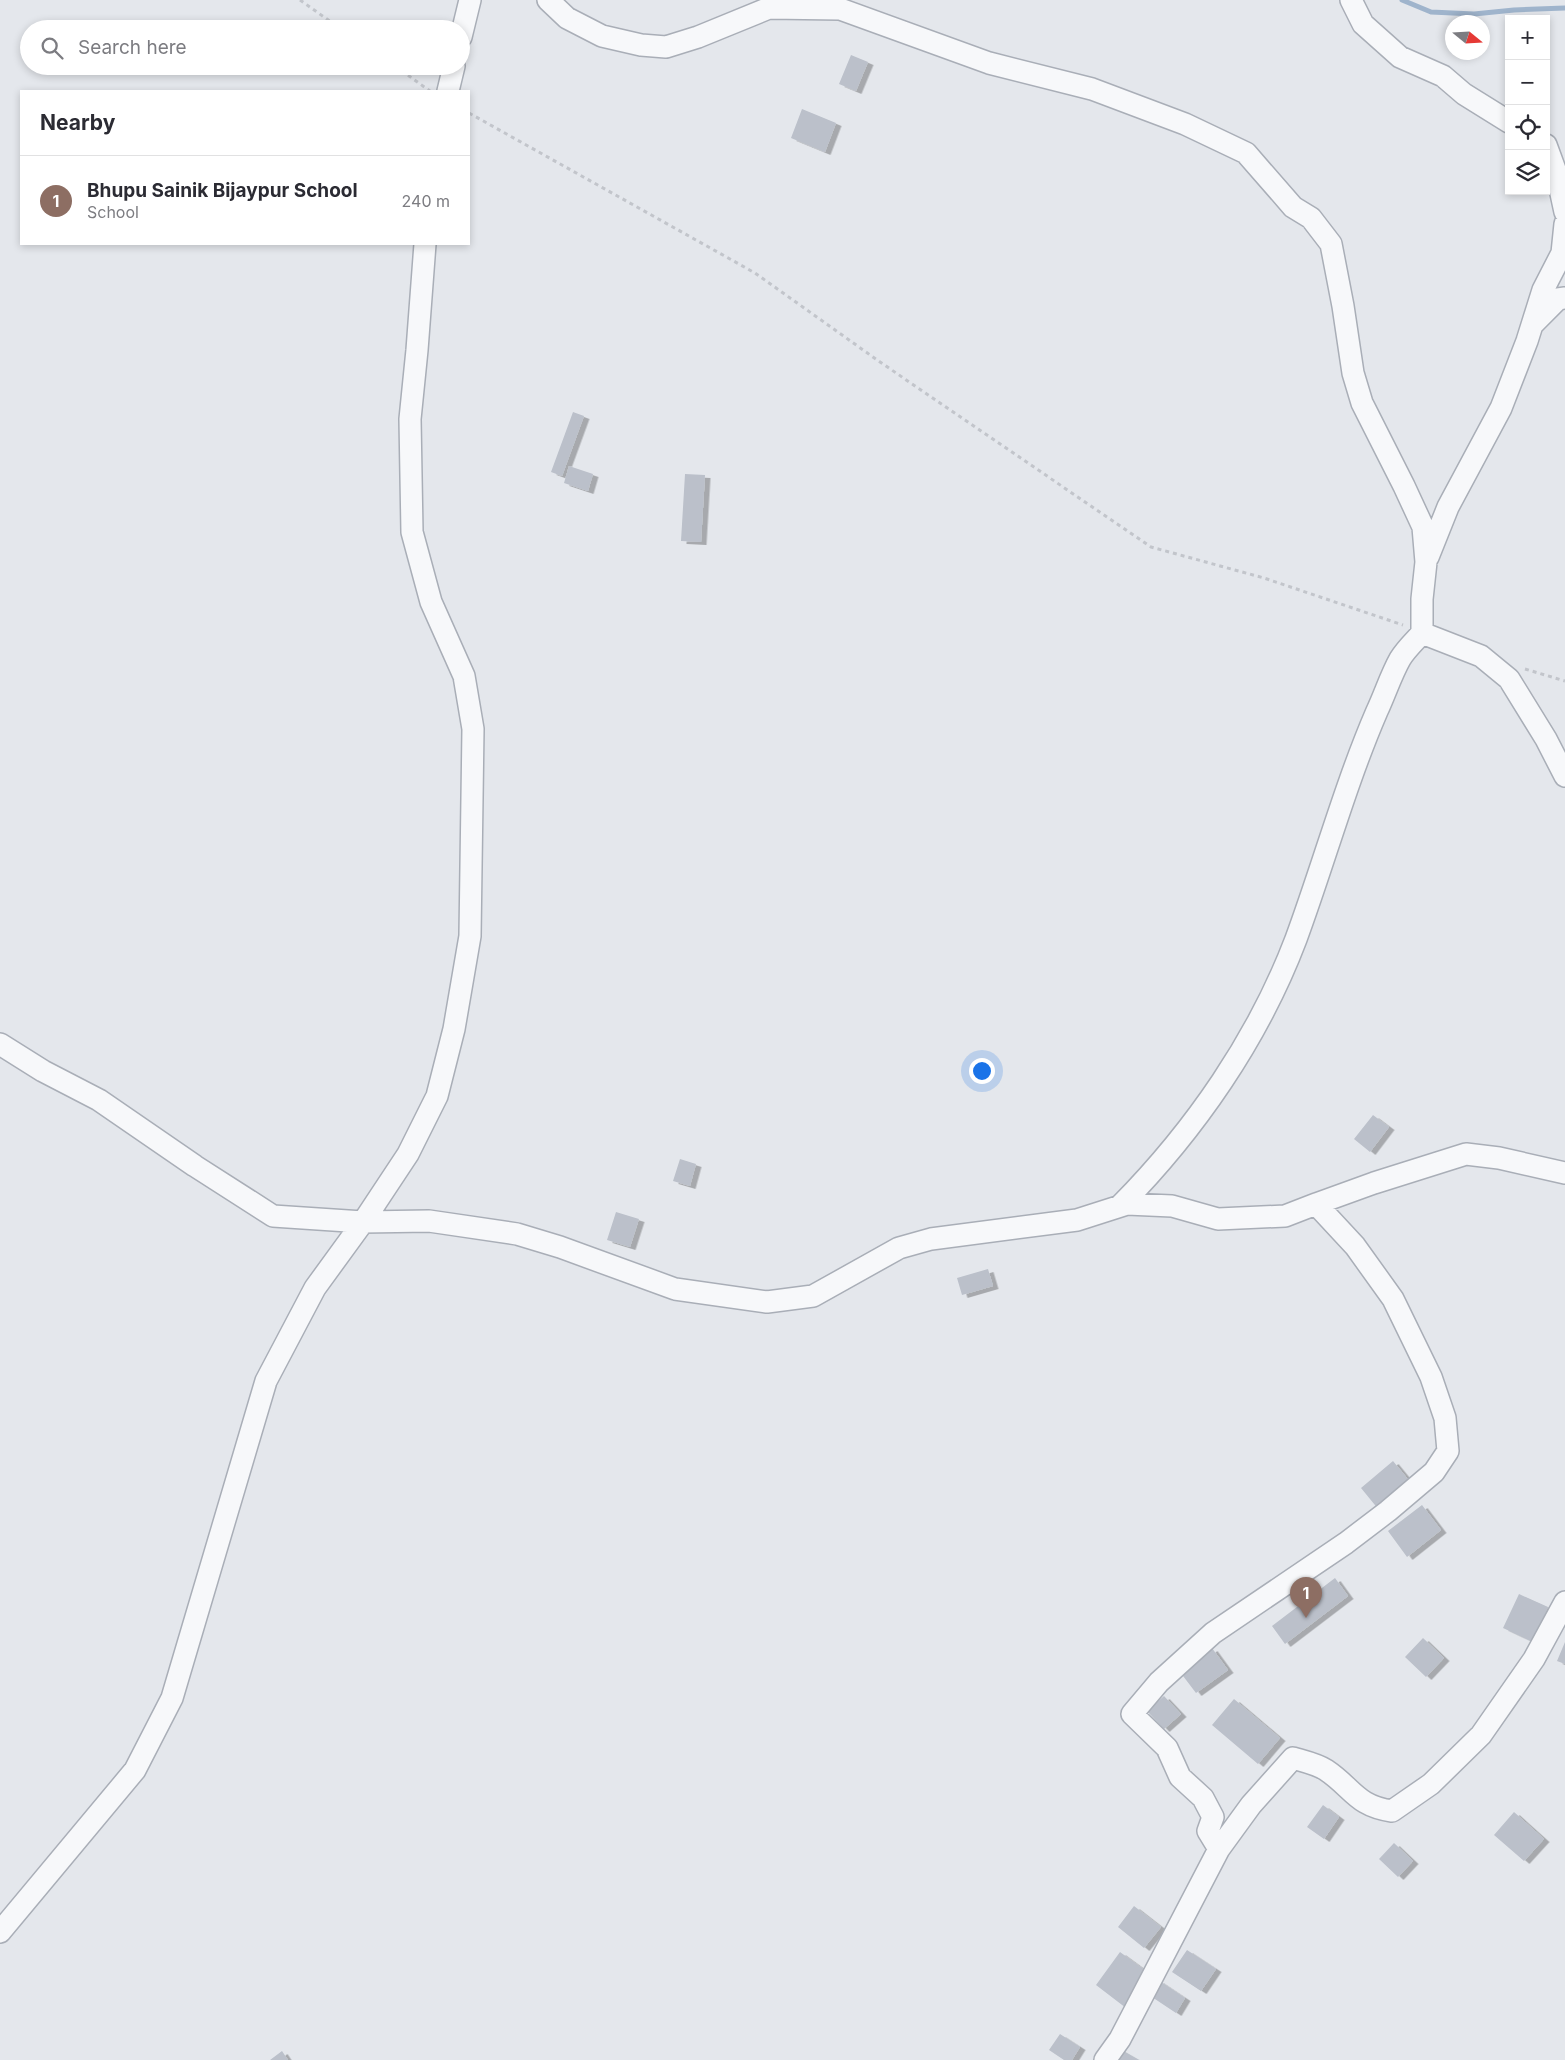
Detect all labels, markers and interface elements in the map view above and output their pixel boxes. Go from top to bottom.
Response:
north arrow [1445,15,1490,60]
map controls [1505,15,1550,195]
button: + [1505,15,1550,60]
search box [20,20,470,75]
icon: search [38,34,66,62]
text: Search here [78,36,187,59]
button: − [1505,60,1550,105]
button: locate [1505,105,1550,150]
text: Nearby [40,110,115,135]
button: layers [1505,150,1550,195]
text: Bhupu Sainik Bijaypur School [87,179,358,202]
text: 1 [53,191,59,211]
text: 240 m [402,191,450,211]
text: School [87,202,139,222]
your location [969,1058,995,1084]
pin: 1 [1290,1577,1322,1618]

